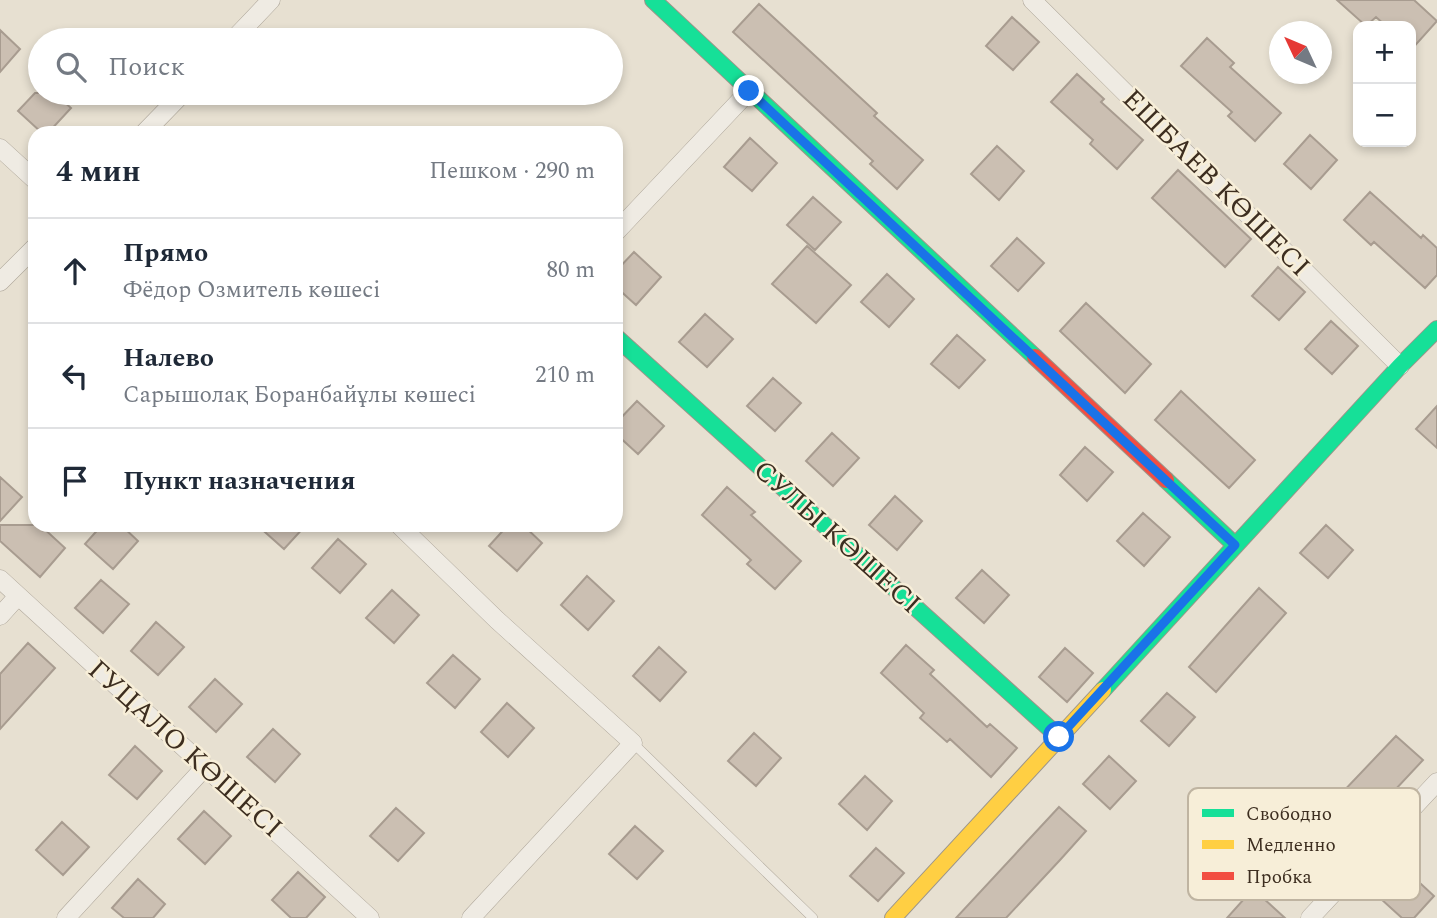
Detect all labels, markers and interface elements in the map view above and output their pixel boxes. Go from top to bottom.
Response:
north arrow [1269,21,1332,84]
map controls [1353,21,1416,147]
button: + [1353,21,1416,84]
search box [28,28,623,105]
text: Поиск [108,47,185,87]
icon: search [52,48,90,86]
route end [733,75,764,106]
street label: ЕШБАЕВ КӨШЕСІ [1112,79,1320,287]
button: − [1353,84,1416,147]
text: 4 мин [56,149,141,195]
text: Пешком · 290 m [429,154,595,189]
text: Прямо [123,233,208,273]
icon: ahead [56,252,94,290]
text: 80 m [546,253,595,288]
text: Фёдор Озмитель көшесі [123,273,381,308]
text: Налево [123,338,214,378]
icon: left [56,357,94,395]
text: 210 m [535,358,595,393]
text: Сарышолақ Боранбайұлы көшесі [123,378,476,413]
street label: СУЛЫ КӨШЕСІ [743,450,931,624]
text: Пункт назначения [123,461,356,501]
icon: arrive [56,462,94,500]
street label: ГУЦАЛО КӨШЕСІ [78,649,292,849]
route start [1043,721,1074,752]
legend [1188,788,1420,900]
text: Свободно [1246,800,1332,829]
text: Медленно [1246,831,1336,860]
text: Пробка [1246,863,1313,892]

